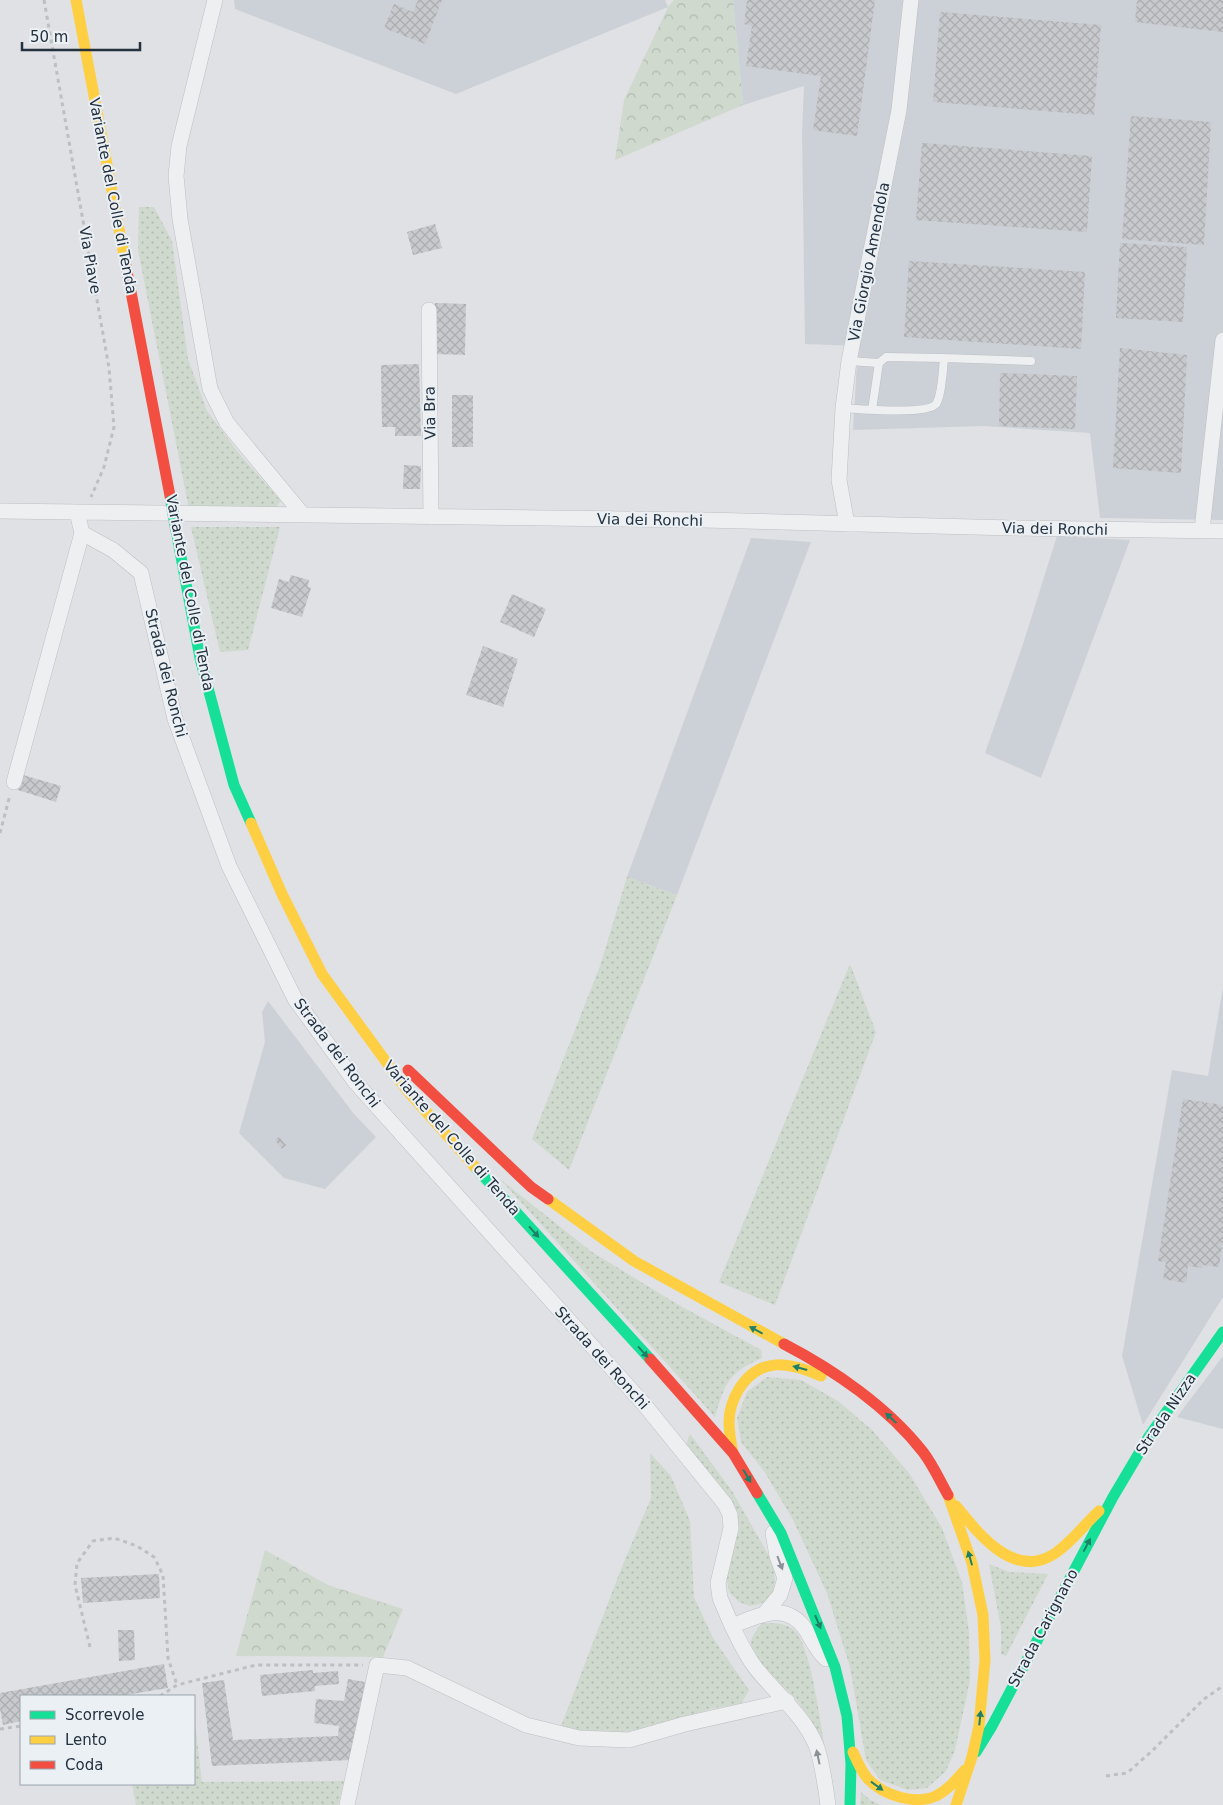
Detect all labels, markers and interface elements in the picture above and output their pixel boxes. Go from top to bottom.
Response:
scale bar [22,20,140,52]
text: 50 m [30,28,68,46]
street label: Variante del Colle di Tenda [85,96,141,296]
street label: Via Giorgio Amendola [845,181,893,343]
street label: Via Piave [75,225,105,295]
street label: Via Bra [421,386,439,440]
street label: Variante del Colle di Tenda [162,493,218,693]
street label: Via dei Ronchi [597,510,703,530]
street label: Via dei Ronchi [1002,519,1108,539]
street label: Strada dei Ronchi [141,607,191,739]
street label: Strada dei Ronchi [290,995,384,1111]
street label: Variante del Colle di Tenda [380,1057,524,1219]
one-way arrow [528,1225,539,1238]
street label: Strada dei Ronchi [551,1303,653,1413]
one-way arrow [749,1326,763,1334]
one-way arrow [637,1345,649,1357]
one-way arrow [792,1364,807,1372]
street label: Strada Nizza [1132,1370,1200,1458]
one-way arrow [886,1412,898,1424]
one-way arrow [742,1470,752,1483]
one-way arrow [1083,1538,1091,1553]
one-way arrow [966,1550,974,1565]
one-way arrow [776,1556,784,1571]
street label: Strada Carignano [1004,1566,1082,1690]
one-way arrow [815,1615,823,1629]
legend [20,1695,195,1785]
text: Scorrevole [65,1706,144,1724]
one-way arrow [976,1710,984,1726]
text: Lento [65,1731,107,1749]
one-way arrow [814,1749,822,1765]
text: Coda [65,1756,103,1774]
one-way arrow [870,1781,884,1791]

